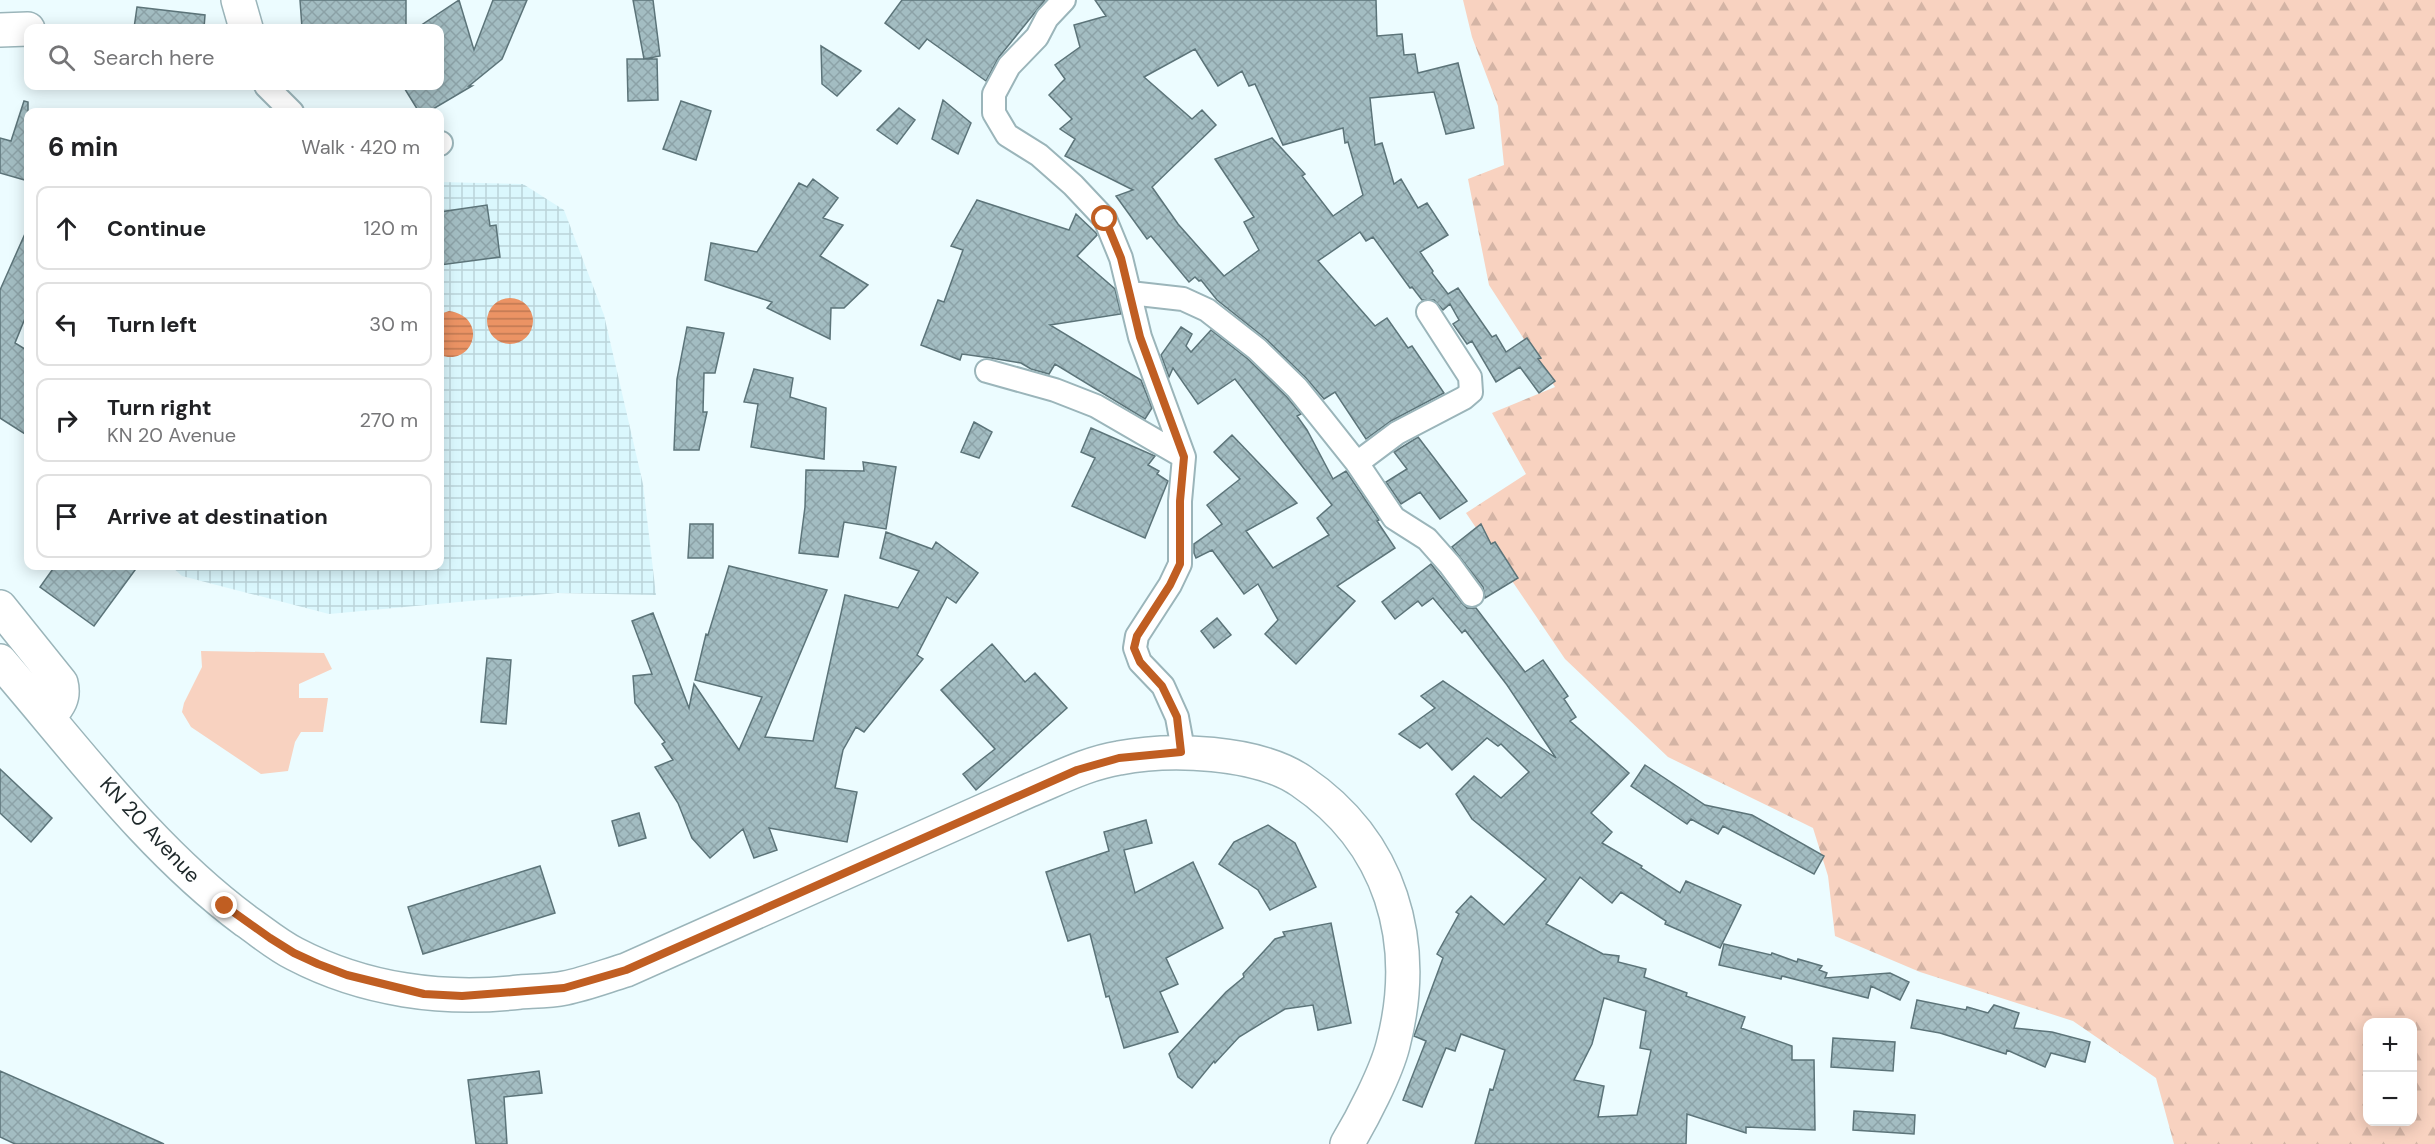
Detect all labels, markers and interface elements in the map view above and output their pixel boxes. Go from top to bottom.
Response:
search box [24,24,444,90]
icon: search [45,41,78,74]
text: Search here [93,43,214,72]
text: 6 min [48,130,118,164]
text: Walk · 420 m [301,134,420,160]
route start [1091,205,1117,231]
icon: ahead [50,212,83,245]
text: Continue [107,214,206,243]
text: 120 m [364,215,418,241]
icon: left [50,308,83,341]
text: Turn left [107,310,197,339]
text: 30 m [369,311,418,337]
text: Turn right [107,393,212,422]
icon: right [50,404,83,437]
text: 270 m [360,407,418,433]
text: KN 20 Avenue [107,422,236,448]
icon: arrive [50,500,83,533]
text: Arrive at destination [107,502,328,531]
street label: KN 20 Avenue [94,771,207,889]
route end [211,892,237,918]
map controls [2363,1018,2417,1126]
button: + [2363,1018,2417,1072]
button: − [2363,1072,2417,1126]

